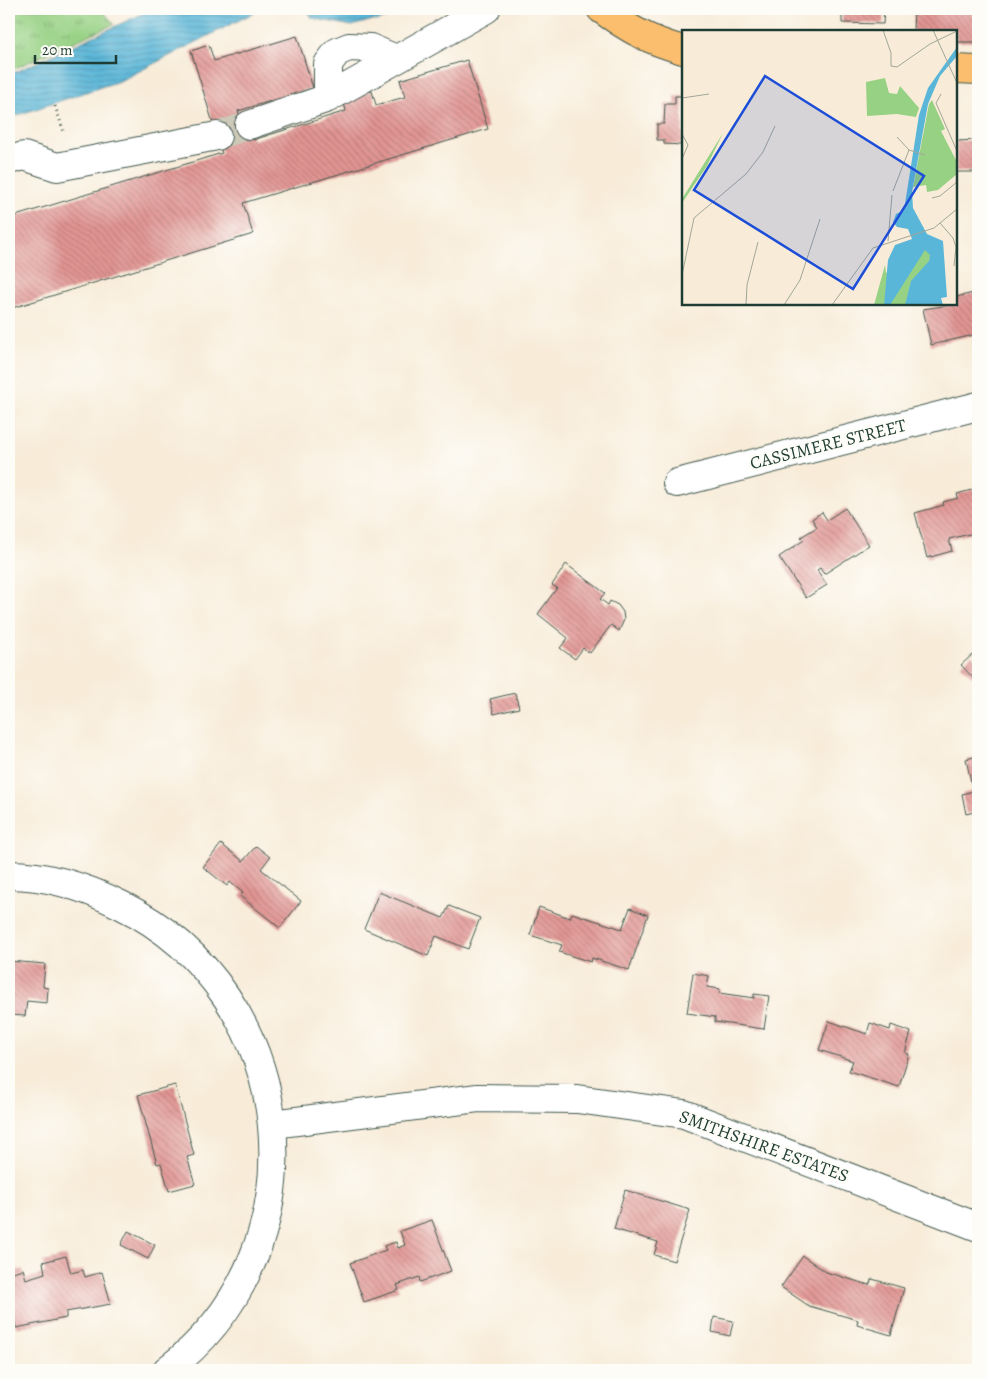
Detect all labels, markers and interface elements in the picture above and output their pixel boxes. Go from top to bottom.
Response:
inset map [682,30,957,305]
scale bar [35,32,116,64]
text: 20 m [42,40,73,60]
street label: CASSIMERE STREET [748,413,909,475]
street label: SMITHSHIRE ESTATES [676,1104,852,1188]

